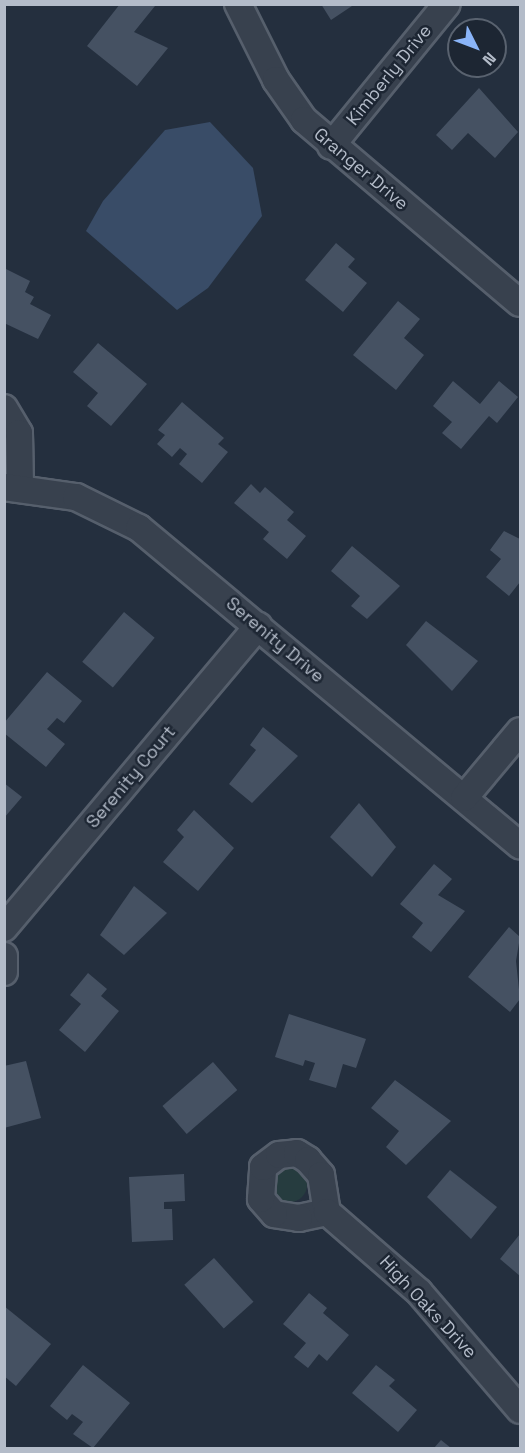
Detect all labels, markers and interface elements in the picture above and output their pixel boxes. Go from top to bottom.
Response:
north arrow [447,18,507,78]
street label: Kimberly Drive [342,20,436,130]
text: N [478,48,501,70]
street label: Granger Drive [309,123,413,215]
street label: Serenity Drive [222,593,328,687]
street label: Serenity Court [82,721,180,833]
street label: High Oaks Drive [375,1251,481,1363]

